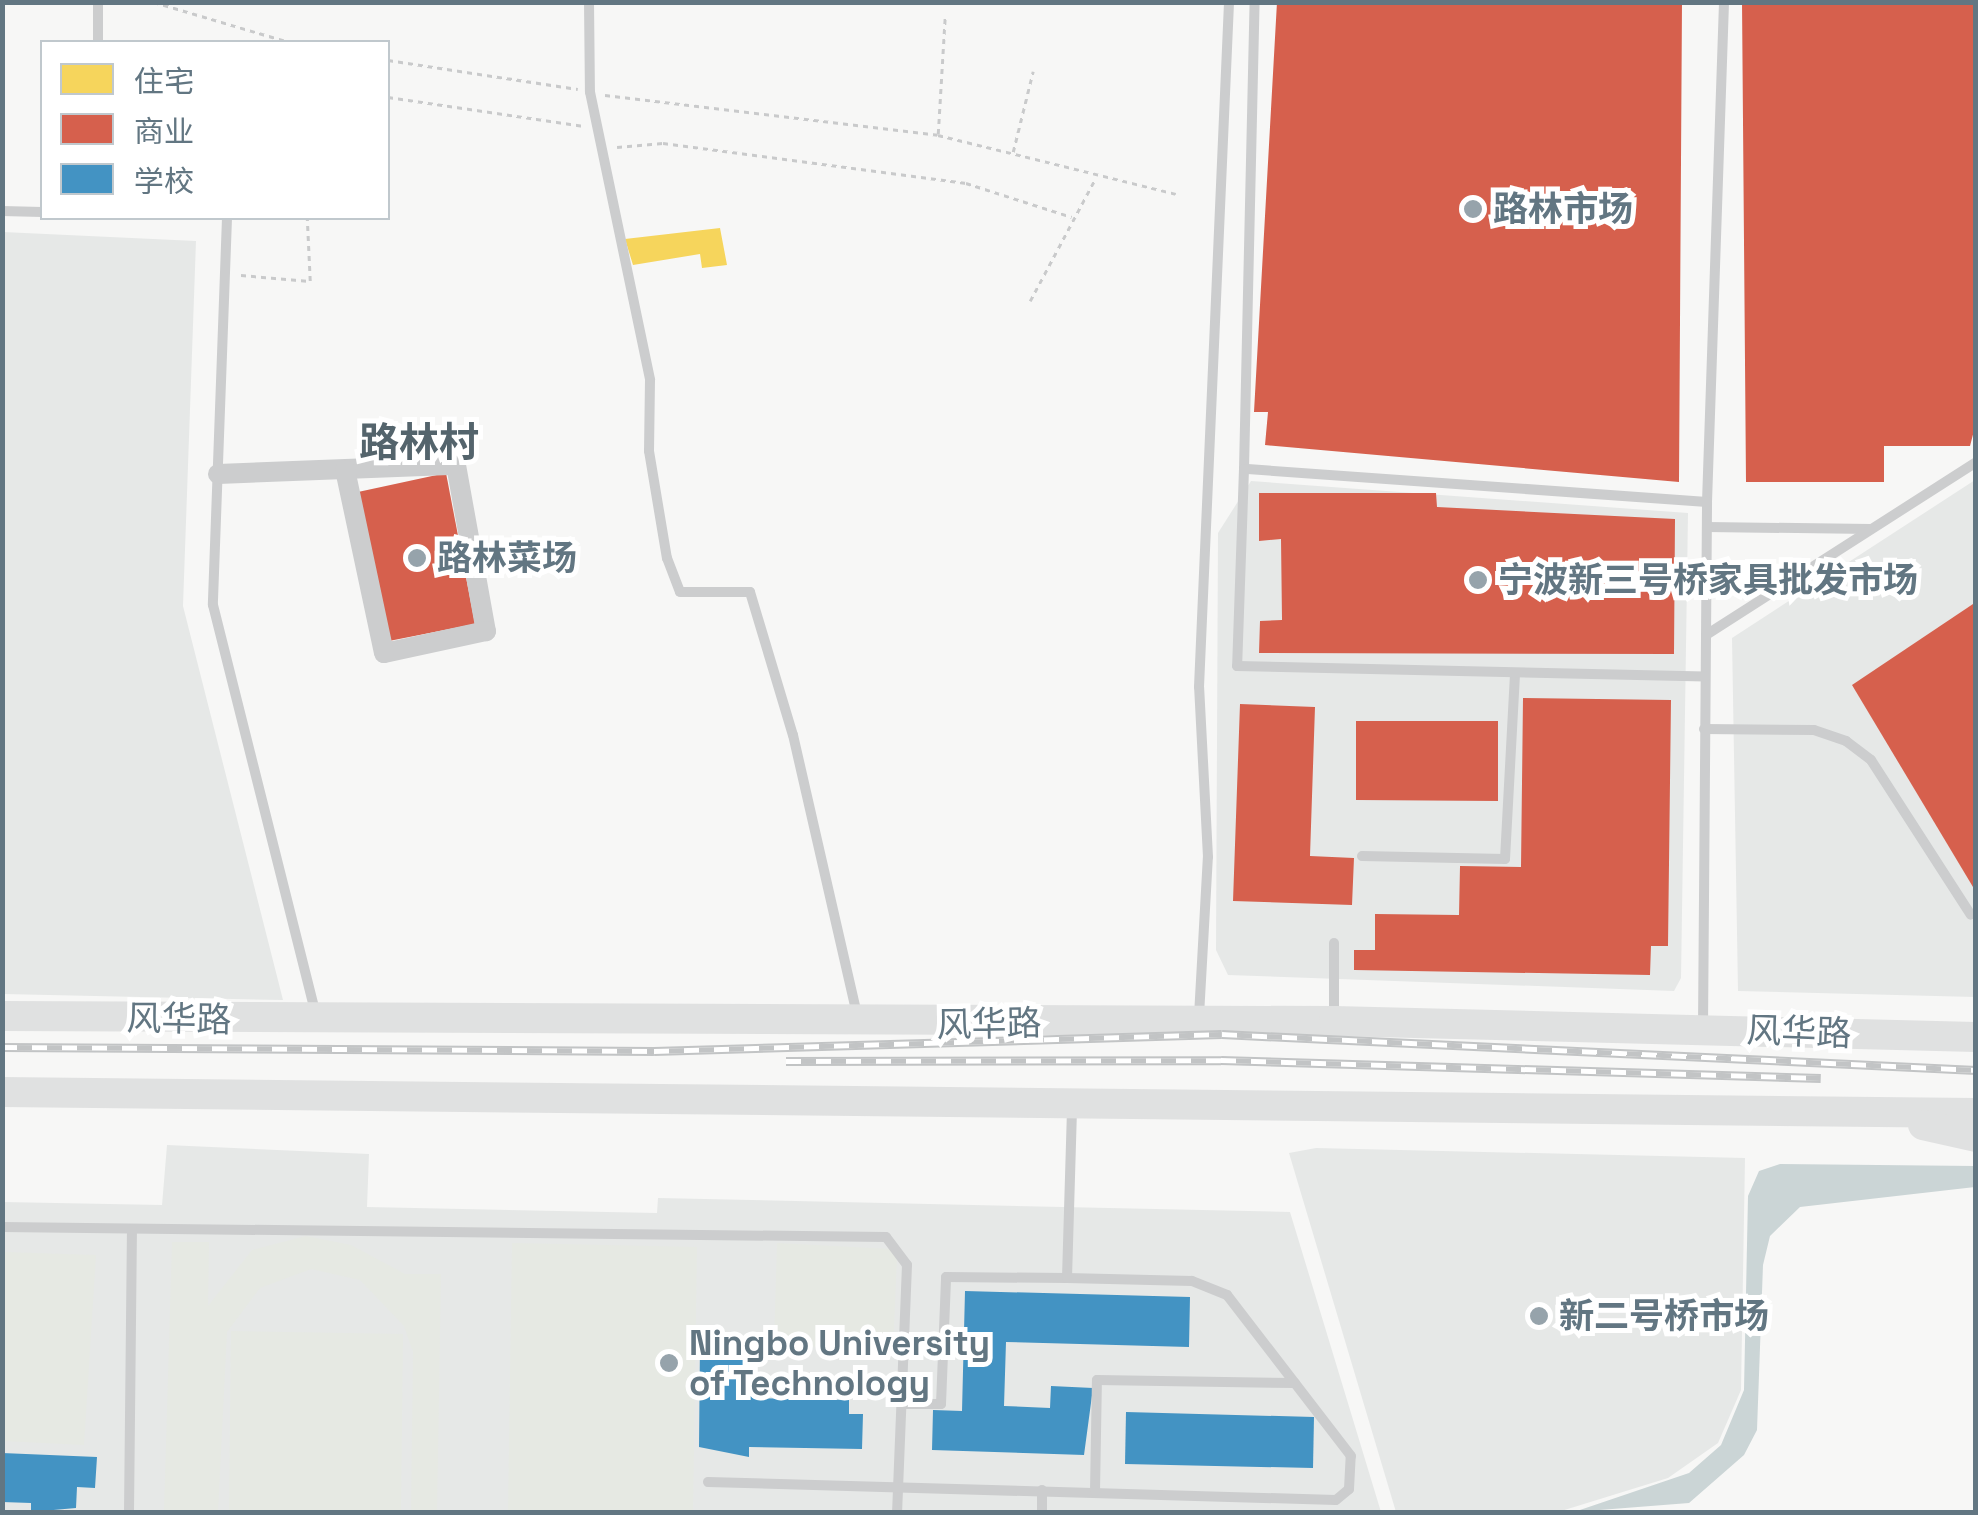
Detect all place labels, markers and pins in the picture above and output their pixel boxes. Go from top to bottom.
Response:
place label: 路林市场 [1493,188,1633,230]
marker: 路林市场 [1462,198,1484,220]
place label: 路林菜场 [437,537,577,579]
marker: 路林菜场 [406,547,428,569]
place label: 宁波新三号桥家具批发市场 [1498,559,1918,601]
marker: 宁波新三号桥家具批发市场 [1467,569,1489,591]
place label: 新二号桥市场 [1559,1295,1769,1337]
marker: 新二号桥市场 [1528,1305,1550,1327]
place label: Ningbo University of Technology [689,1322,990,1404]
marker: Ningbo University of Technology [658,1352,680,1374]

